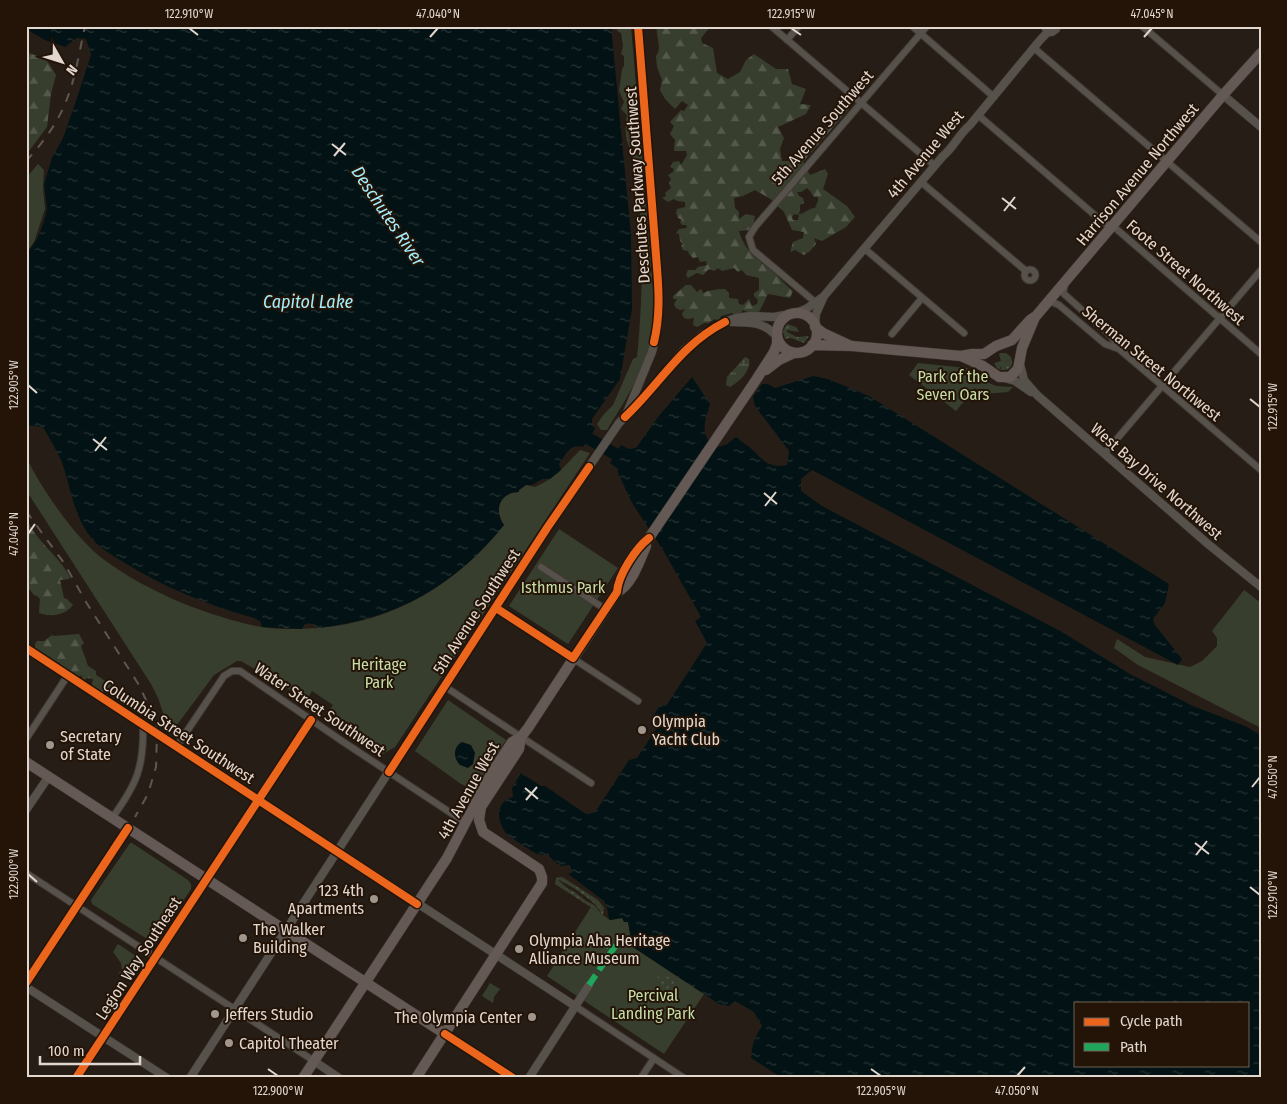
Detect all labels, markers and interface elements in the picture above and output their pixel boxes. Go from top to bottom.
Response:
text: 122.910°W [165,7,213,21]
text: 47.040°N [416,7,460,21]
text: 122.915°W [767,7,815,21]
text: 47.045°N [1130,7,1174,21]
north arrow [38,38,88,88]
text: N [62,61,81,78]
street label: 5th Avenue Southwest [768,66,878,188]
street label: Deschutes Parkway Southwest [621,85,654,284]
street label: Harrison Avenue Northwest [1072,99,1203,249]
street label: 4th Avenue West [883,106,968,202]
water label: Deschutes River [346,162,430,271]
street label: Foote Street Northwest [1123,216,1249,330]
water label: Capitol Lake [263,291,354,313]
street label: Sherman Street Northwest [1078,302,1226,426]
text: 122.905°W [7,360,21,410]
park label: Park of the Seven Oars [917,367,990,404]
text: 122.915°W [1266,383,1280,431]
street label: West Bay Drive Northwest [1087,419,1227,544]
text: 47.040°N [7,512,21,556]
street label: 5th Avenue Southwest [429,545,524,677]
park label: Isthmus Park [521,578,606,597]
park label: Heritage Park [351,655,407,692]
street label: Water Street Southwest [251,659,389,761]
street label: Columbia Street Southwest [99,675,259,788]
place label: Olympia Yacht Club [652,712,720,749]
marker: Olympia Yacht Club [636,724,648,736]
place label: Secretary of State [60,727,122,764]
street label: 4th Avenue West [434,737,503,842]
marker: Secretary of State [44,739,56,751]
text: 47.050°N [1266,755,1280,799]
text: 122.900°W [7,849,21,899]
text: 122.910°W [1266,871,1280,919]
place label: 123 4th Apartments [288,881,364,918]
street label: Legion Way Southeast [92,893,186,1023]
marker: 123 4th Apartments [368,893,380,905]
place label: The Walker Building [253,920,325,957]
place label: Olympia Aha Heritage Alliance Museum [529,931,670,968]
marker: The Walker Building [237,932,249,944]
marker: Olympia Aha Heritage Alliance Museum [513,943,525,955]
park label: Percival Landing Park [611,986,696,1023]
legend [1074,1002,1250,1066]
place label: Jeffers Studio [225,1005,313,1024]
marker: Jeffers Studio [209,1008,221,1020]
place label: The Olympia Center [394,1008,522,1027]
marker: The Olympia Center [526,1011,538,1023]
text: Cycle path [1120,1012,1183,1030]
scale bar [40,1034,140,1066]
place label: Capitol Theater [239,1034,339,1053]
marker: Capitol Theater [223,1037,235,1049]
text: Path [1120,1038,1147,1056]
text: 100 m [48,1042,85,1060]
text: 122.900°W [253,1084,303,1098]
text: 122.905°W [856,1084,906,1098]
text: 47.050°N [995,1084,1039,1098]

